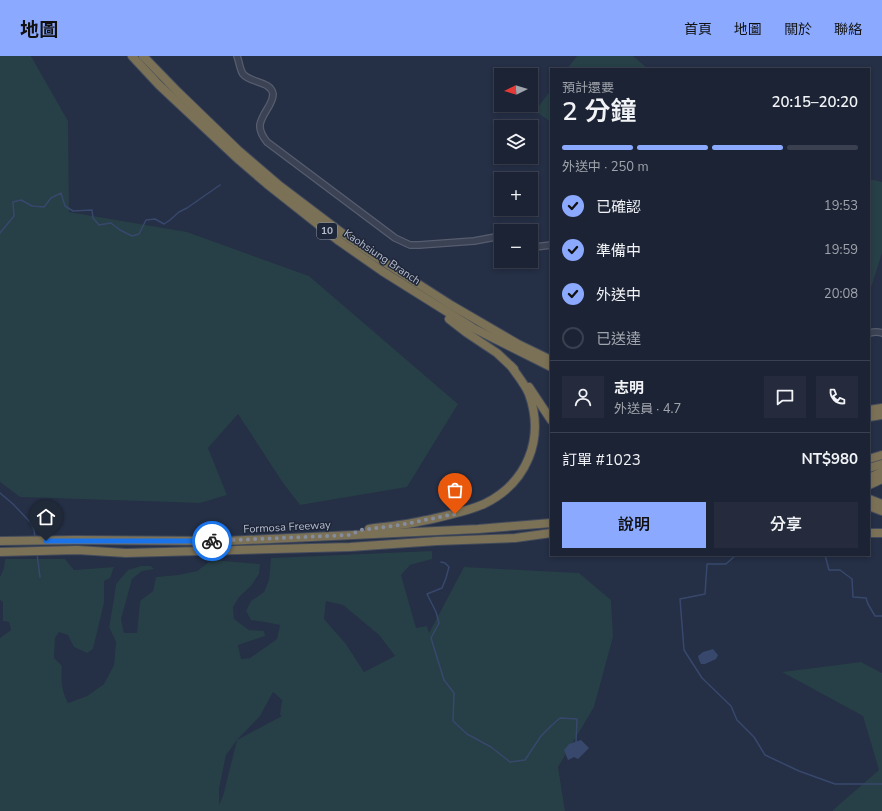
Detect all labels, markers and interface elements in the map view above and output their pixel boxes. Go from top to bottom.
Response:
text: 地圖 [20,17,58,43]
text: 首頁 [684,20,712,39]
text: 地圖 [734,20,762,39]
text: 關於 [784,20,812,39]
text: 聯絡 [834,20,862,39]
north arrow [494,68,538,112]
map controls [494,68,538,268]
text: 預計還要 [562,79,614,97]
text: 20:15–20:20 [771,92,858,112]
text: 2 分鐘 [562,94,636,129]
button: layers [494,120,538,164]
text: 外送中 · 250 m [562,158,649,176]
button: + [494,172,538,216]
icon: check [562,195,584,217]
text: 已確認 [596,197,641,217]
text: 19:53 [824,197,858,215]
road number: 10 [317,223,337,239]
button: − [494,224,538,268]
street label: Kaohsiung Branch [341,226,423,288]
icon: check [562,239,584,261]
text: 準備中 [596,241,641,261]
text: 19:59 [824,241,858,259]
icon: check [562,283,584,305]
text: 外送中 [596,285,641,305]
text: 20:08 [824,285,858,303]
text: 已送達 [596,329,641,349]
button: person [562,376,604,418]
button: chat [764,376,806,418]
button: phone [816,376,858,418]
text: 志明 [614,378,644,398]
text: 外送員 · 4.7 [614,400,681,418]
text: NT$980 [801,449,858,469]
text: 訂單 #1023 [562,450,641,470]
pin [438,473,472,514]
icon: bag [444,479,466,501]
pin [29,500,63,541]
button: 說明 [562,502,706,548]
button: 分享 [714,502,858,548]
icon: home [35,506,57,528]
street label: Formosa Freeway [243,517,331,537]
courier [192,521,232,561]
icon: bike [201,530,223,552]

